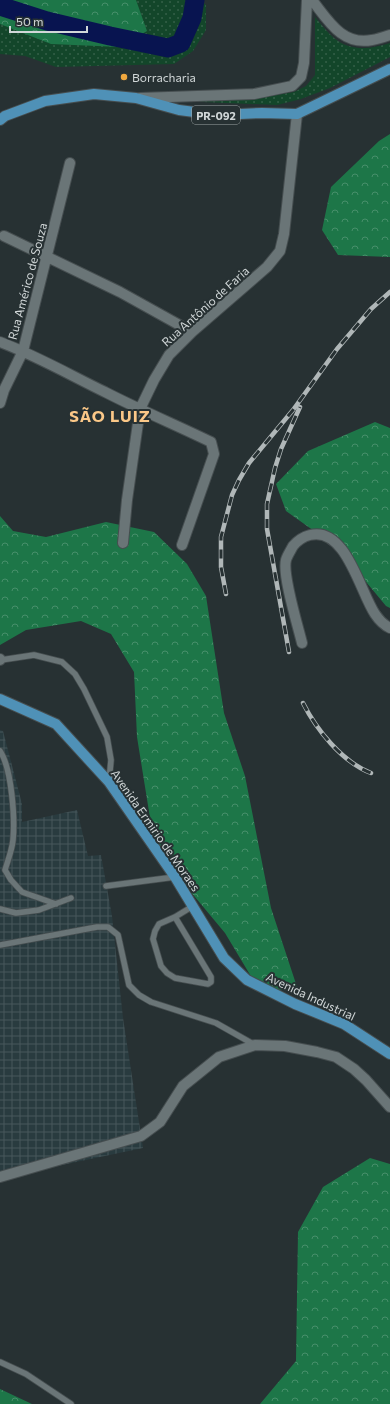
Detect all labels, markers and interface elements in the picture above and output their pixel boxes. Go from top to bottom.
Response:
scale bar [10,8,87,34]
text: 50 m [16,14,44,28]
place label: Borracharia [132,70,196,84]
marker: Borracharia [119,72,129,82]
road number: PR-092 [192,106,240,124]
street label: Rua Américo de Souza [5,221,49,341]
street label: Rua Antônio de Faria [159,263,251,349]
district label: SÃO LUIZ [69,406,151,425]
street label: Avenida Ermirio de Moraes [109,766,203,894]
street label: Avenida Industrial [264,969,358,1023]

